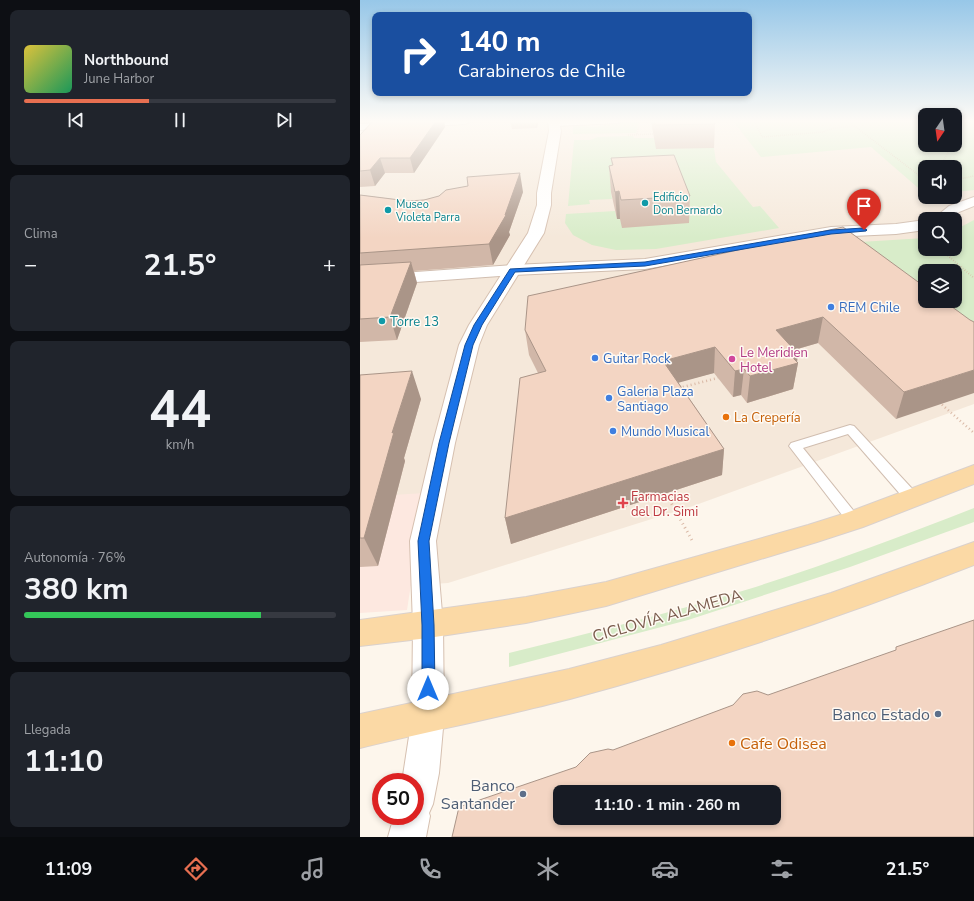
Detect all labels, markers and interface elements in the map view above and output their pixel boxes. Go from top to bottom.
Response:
text: 140 m [458,23,541,61]
icon: right [392,28,444,80]
text: Northbound [84,50,169,70]
text: Carabineros de Chile [458,59,625,83]
text: June Harbor [84,70,154,88]
north arrow [918,108,962,152]
map controls [918,108,962,308]
icon: previous [65,109,87,131]
icon: pause [169,109,191,131]
icon: next [273,109,295,131]
button: sound [918,160,962,204]
pin [847,189,881,230]
place label: Edificio Don Bernardo [653,190,722,218]
icon: arrive [853,195,875,217]
place label: Museo Violeta Parra [395,197,460,225]
marker: Edificio Don Bernardo [640,198,650,208]
marker: Museo Violeta Parra [383,205,393,215]
button: search [918,212,962,256]
text: Clima [24,225,58,243]
text: 21.5° [144,245,216,286]
text: − [24,250,37,280]
text: + [323,250,336,280]
button: layers [918,264,962,308]
place label: REM Chile [839,299,900,317]
marker: REM Chile [826,302,836,312]
place label: Torre 13 [390,313,439,331]
marker: Torre 13 [377,316,387,326]
place label: Le Meridien Hotel [740,344,808,377]
place label: Guitar Rock [603,350,671,368]
marker: Guitar Rock [590,353,600,363]
marker: Le Meridien Hotel [727,354,737,364]
text: 44 [149,374,211,445]
place label: Galeria Plaza Santiago [617,383,694,416]
marker: Galeria Plaza Santiago [604,393,614,403]
place label: La Crepería [734,409,801,427]
marker: La Crepería [721,412,731,422]
place label: Mundo Musical [621,423,709,441]
marker: Mundo Musical [608,426,618,436]
text: km/h [166,436,194,454]
place label: Farmacias del Dr. Simi [631,488,698,521]
marker: Farmacias del Dr. Simi [618,498,628,508]
text: Autonomía · 76% [24,549,125,567]
text: 380 km [24,569,129,610]
street label: CICLOVÍA ALAMEDA [590,584,745,648]
position arrow [407,668,449,710]
place label: Banco Estado [832,704,930,726]
marker: Banco Estado [933,709,943,719]
text: Llegada [24,721,71,739]
place label: Cafe Odisea [740,733,827,755]
marker: Cafe Odisea [727,738,737,748]
text: 11:10 [24,741,103,782]
speed limit sign: 50 [372,773,424,825]
place label: Banco Santander [441,775,515,815]
marker: Banco Santander [518,789,528,799]
text: 11:10 · 1 min · 260 m [594,795,740,815]
icon: directions [182,855,210,883]
icon: music [299,855,327,883]
icon: phone [416,855,444,883]
icon: climate [534,855,562,883]
icon: car [651,855,679,883]
icon: filters [768,855,796,883]
text: 11:09 [45,857,92,881]
text: 21.5° [886,857,929,881]

